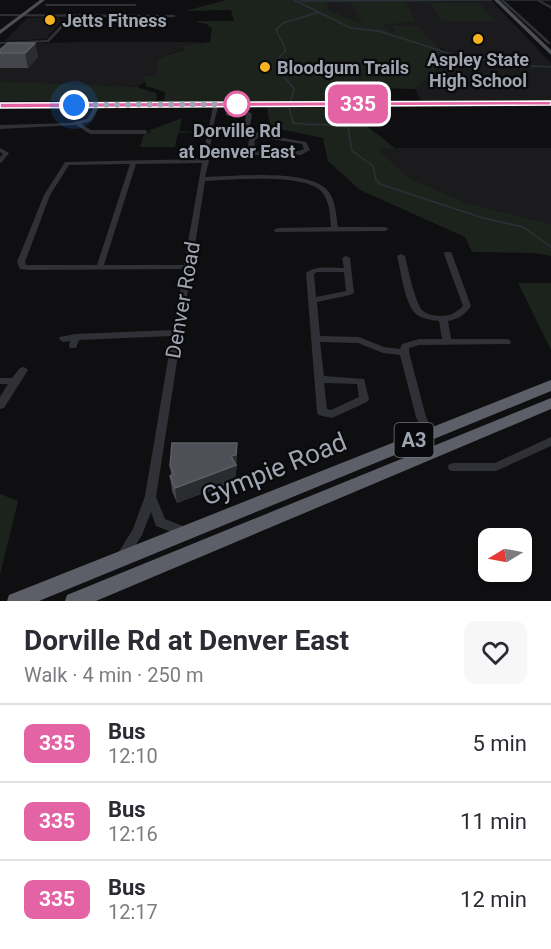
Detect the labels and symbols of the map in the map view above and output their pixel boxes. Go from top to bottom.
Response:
place label: Jetts Fitness [62,10,167,31]
marker: Jetts Fitness [43,13,57,27]
marker: Aspley State High School [471,32,485,46]
place label: Aspley State High School [427,49,529,91]
place label: Bloodgum Trails [277,57,409,78]
marker: Bloodgum Trails [258,60,272,74]
line badge: 335 [324,84,392,124]
your location [59,90,89,120]
marker: Dorville Rd at Denver East [224,91,250,117]
place label: Dorville Rd at Denver East [179,120,295,162]
street label: Denver Road [161,240,205,360]
road number: A3 [394,423,434,457]
street label: Gympie Road [197,426,351,512]
north arrow [478,528,532,582]

